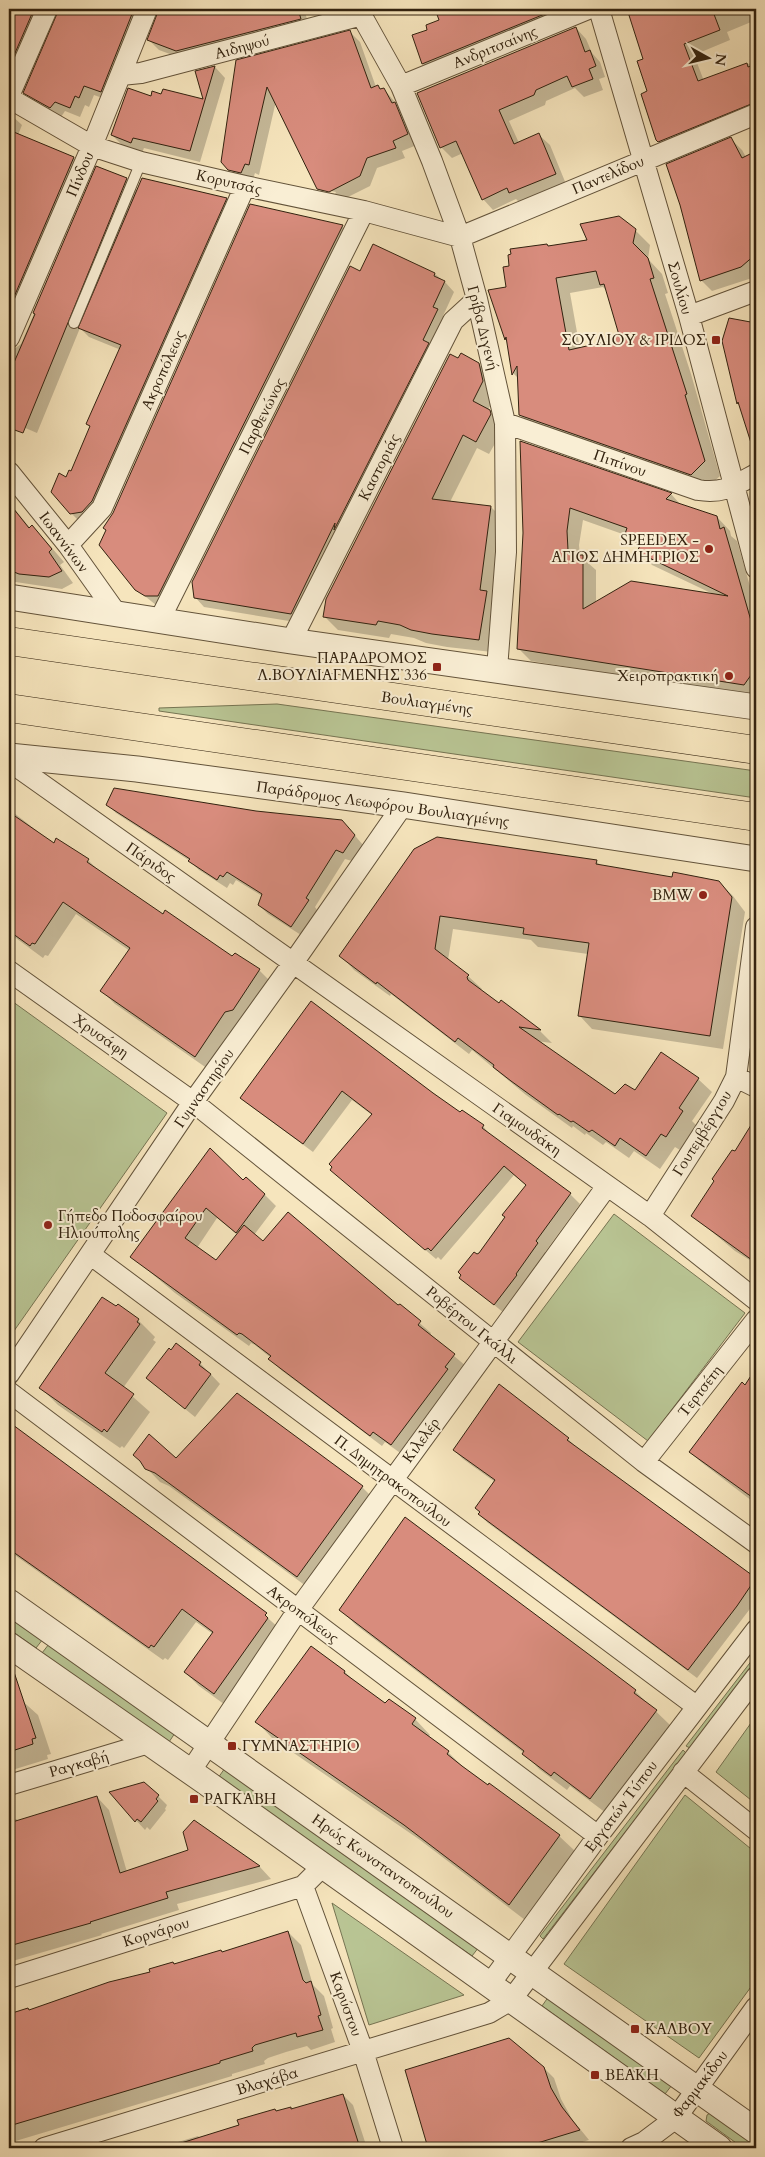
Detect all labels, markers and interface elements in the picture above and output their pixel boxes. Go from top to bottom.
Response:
street label: Ανδριτσαίνης [450,21,541,73]
street label: Αιδηψού [212,30,272,64]
north arrow [682,32,732,82]
text: N [710,52,731,67]
street label: Πίνδου [62,148,99,200]
street label: Παντελίδου [569,151,647,199]
street label: Κορυτσάς [194,165,264,199]
street label: Σουλίου [663,259,697,317]
street label: Γρίβα Διγενή [463,283,503,373]
street label: Ακροπόλεως [137,327,190,413]
place label: ΣΟΥΛΙΟΥ & ΙΡΙΔΟΣ [561,330,706,350]
marker: ΣΟΥΛΙΟΥ & ΙΡΙΔΟΣ [710,334,722,346]
street label: Παρθενώνος [234,374,290,458]
street label: Καστοριάς [354,429,405,504]
street label: Πιπίνου [591,445,649,481]
street label: Ιωαννίνων [35,508,93,576]
place label: SPEEDEX - ΑΓΙΟΣ ΔΗΜΗΤΡΙΟΣ [551,530,699,567]
marker: SPEEDEX - ΑΓΙΟΣ ΔΗΜΗΤΡΙΟΣ [703,543,715,555]
place label: ΠΑΡΑΔΡΟΜΟΣ Λ.ΒΟΥΛΙΑΓΜΕΝΗΣ 336 [257,648,427,685]
marker: ΠΑΡΑΔΡΟΜΟΣ Λ.ΒΟΥΛΙΑΓΜΕΝΗΣ 336 [431,661,443,673]
place label: Χειροπρακτική [617,666,719,686]
marker: Χειροπρακτική [723,670,735,682]
street label: Βουλιαγμένης [380,687,475,719]
street label: Παράδρομος Λεωφόρου Βουλιαγμένης [255,776,511,832]
street label: Πάριδος [122,837,181,887]
place label: BMW [652,885,693,905]
marker: BMW [697,889,709,901]
street label: Χρυσάφη [69,1010,133,1062]
street label: Γυμναστηρίου [169,1044,239,1131]
street label: Γουτεμβέργιου [668,1086,736,1180]
street label: Γιαμουδάκη [489,1098,565,1160]
place label: Γήπεδο Ποδοσφαίρου Ηλιούπολης [58,1206,203,1243]
marker: Γήπεδο Ποδοσφαίρου Ηλιούπολης [42,1219,54,1231]
street label: Ροβέρτου Γκάλλι [422,1282,522,1368]
street label: Τερτσέτη [674,1361,726,1421]
street label: Κιλελέρ [398,1413,444,1467]
street label: Π. Δημητρακοπούλου [330,1430,456,1532]
street label: Ακροπόλεως [263,1580,343,1648]
place label: ΓΥΜΝΑΣΤΗΡΙΟ [242,1736,360,1756]
marker: ΓΥΜΝΑΣΤΗΡΙΟ [226,1740,238,1752]
street label: Ραγκαβή [47,1746,111,1782]
street label: Εργατών Τύπου [580,1756,662,1856]
place label: ΡΑΓΚΑΒΗ [204,1789,277,1809]
marker: ΡΑΓΚΑΒΗ [188,1793,200,1805]
street label: Ηρώς Κωνσταντοπούλου [308,1809,458,1923]
street label: Κορνάρου [120,1912,192,1952]
street label: Καρύστου [325,1969,367,2039]
place label: ΚΑΛΒΟΥ [645,2019,713,2039]
marker: ΚΑΛΒΟΥ [629,2023,641,2035]
street label: Φαρμακίδου [668,2046,732,2122]
street label: Βλαχάβα [234,2062,300,2100]
place label: ΒΕΑΚΗ [605,2065,659,2085]
marker: ΒΕΑΚΗ [589,2069,601,2081]

